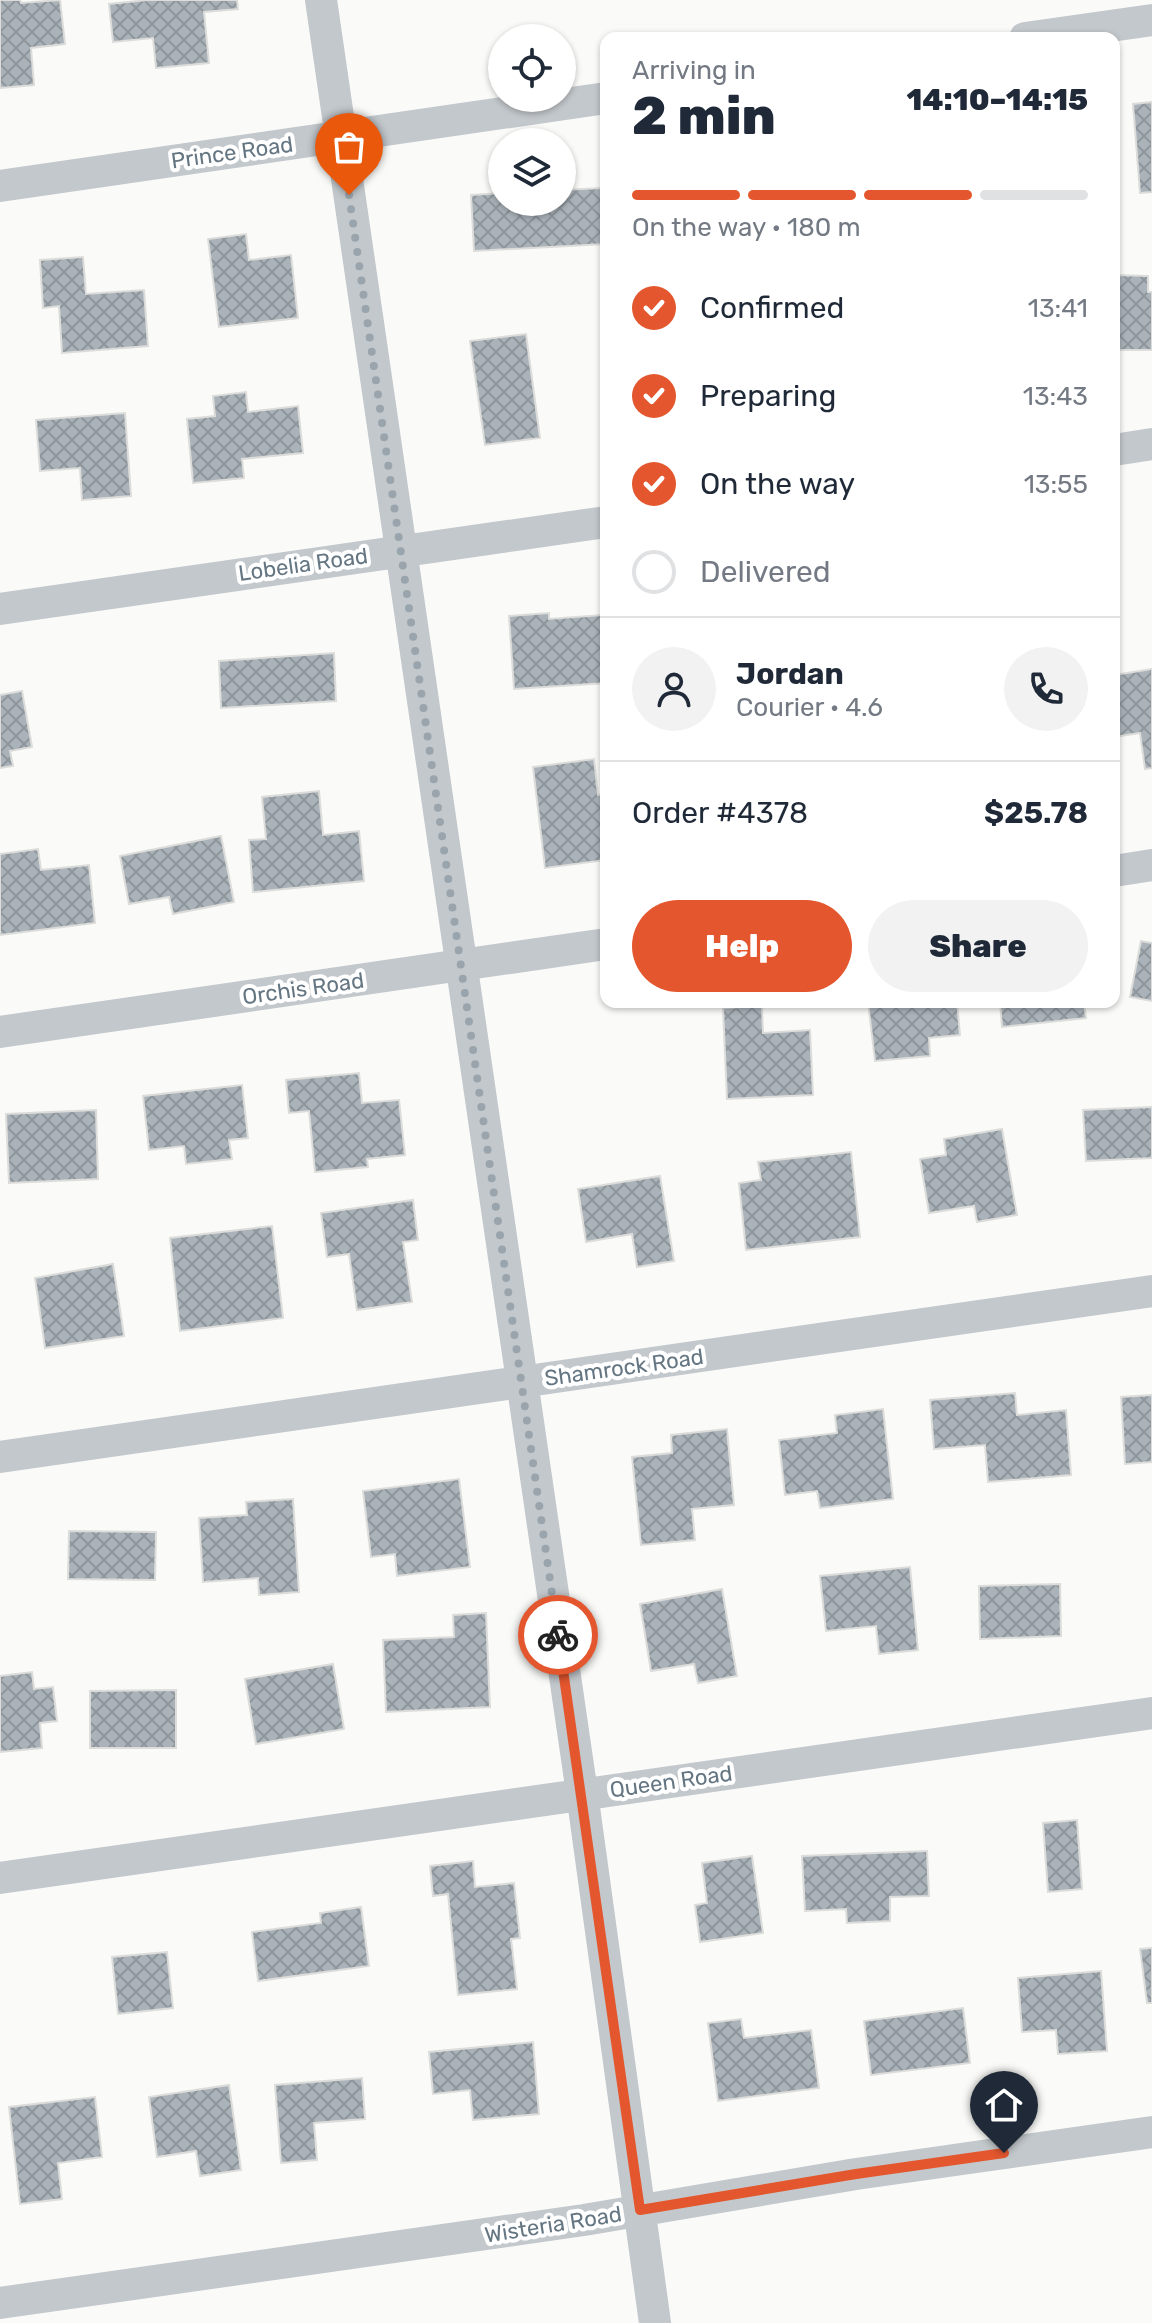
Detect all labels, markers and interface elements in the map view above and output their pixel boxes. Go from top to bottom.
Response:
map controls [488,24,576,216]
button: locate [488,24,576,112]
text: Arriving in [632,55,756,86]
text: 14:10–14:15 [907,82,1088,118]
text: 2 min [632,85,776,147]
pin [315,113,383,195]
icon: bag [327,125,371,169]
button: layers [488,128,576,216]
street label: Prince Road [169,131,295,174]
text: On the way · 180 m [632,212,861,243]
icon: check [632,286,676,330]
text: Confirmed [700,290,844,326]
text: 13:41 [1028,293,1088,324]
icon: check [632,374,676,418]
text: Preparing [700,378,836,414]
text: 13:43 [1023,381,1088,412]
icon: check [632,462,676,506]
text: On the way [700,466,855,502]
text: 13:55 [1024,469,1088,500]
street label: Lobelia Road [237,542,370,587]
text: Delivered [700,554,831,590]
button: person [632,647,716,731]
button: phone [1004,647,1088,731]
text: Jordan [736,656,844,692]
text: Courier · 4.6 [736,692,883,723]
text: Order #4378 [632,795,808,831]
text: $25.78 [984,795,1088,831]
button: Help [632,900,852,992]
button: Share [868,900,1088,992]
street label: Orchis Road [240,967,366,1010]
street label: Shamrock Road [543,1343,705,1392]
courier [518,1595,598,1675]
icon: bike [536,1613,580,1657]
street label: Queen Road [608,1760,734,1803]
pin [970,2071,1038,2153]
icon: home [982,2083,1026,2127]
street label: Wisteria Road [483,2200,624,2249]

